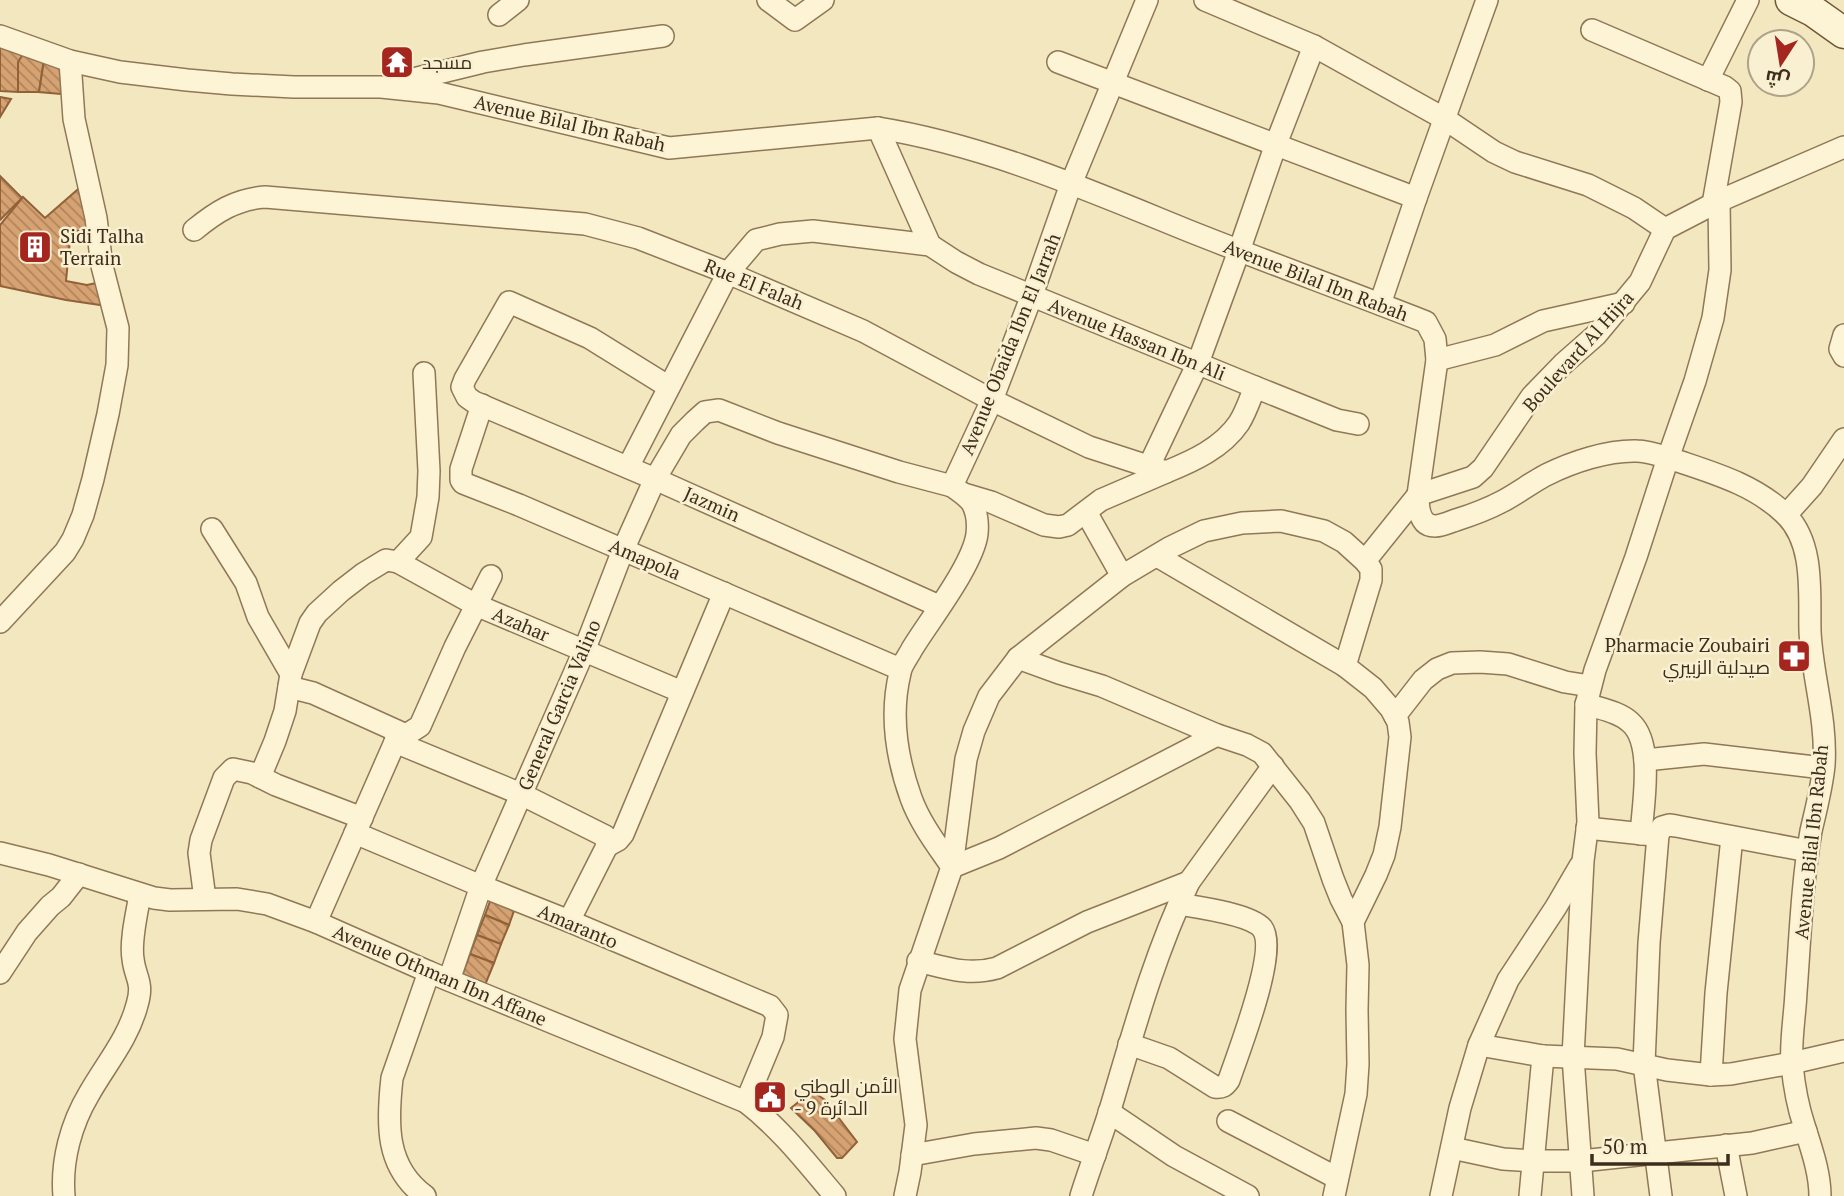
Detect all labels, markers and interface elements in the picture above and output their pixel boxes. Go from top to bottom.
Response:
north arrow [1746,28,1816,98]
temple icon: مسجد [378,43,416,81]
place label: مسجد [422,49,472,74]
text: ش [1763,65,1792,95]
street label: Avenue Bilal Ibn Rabah [472,88,668,157]
place label: Sidi Talha Terrain [60,223,144,270]
building icon: Sidi Talha Terrain [16,228,54,266]
street label: Avenue Obaida Ibn El Jarrah [954,229,1066,458]
street label: Avenue Bilal Ibn Rabah [1220,233,1412,326]
street label: Rue El Falah [701,252,808,315]
street label: Boulevard Al Hijra [1517,285,1639,416]
street label: Avenue Hassan Ibn Ali [1045,292,1230,386]
street label: Jazmin [680,480,744,527]
street label: Amapola [606,532,685,585]
street label: Azahar [489,600,554,647]
street label: General Garcia Valino [511,616,606,794]
place label: Pharmacie Zoubairi صيدلية الزبيري [1605,632,1770,682]
pharmacy icon: Pharmacie Zoubairi صيدلية الزبيري [1775,637,1813,675]
street label: Avenue Bilal Ibn Rabah [1788,743,1833,941]
street label: Amaranto [534,897,622,954]
street label: Avenue Othman Ibn Affane [329,918,551,1031]
place label: الأمن الوطني - الدائرة 9 [794,1073,898,1120]
public building icon: الأمن الوطني - الدائرة 9 [751,1078,789,1116]
scale bar [1592,1122,1728,1166]
text: 50 m [1602,1132,1648,1160]

